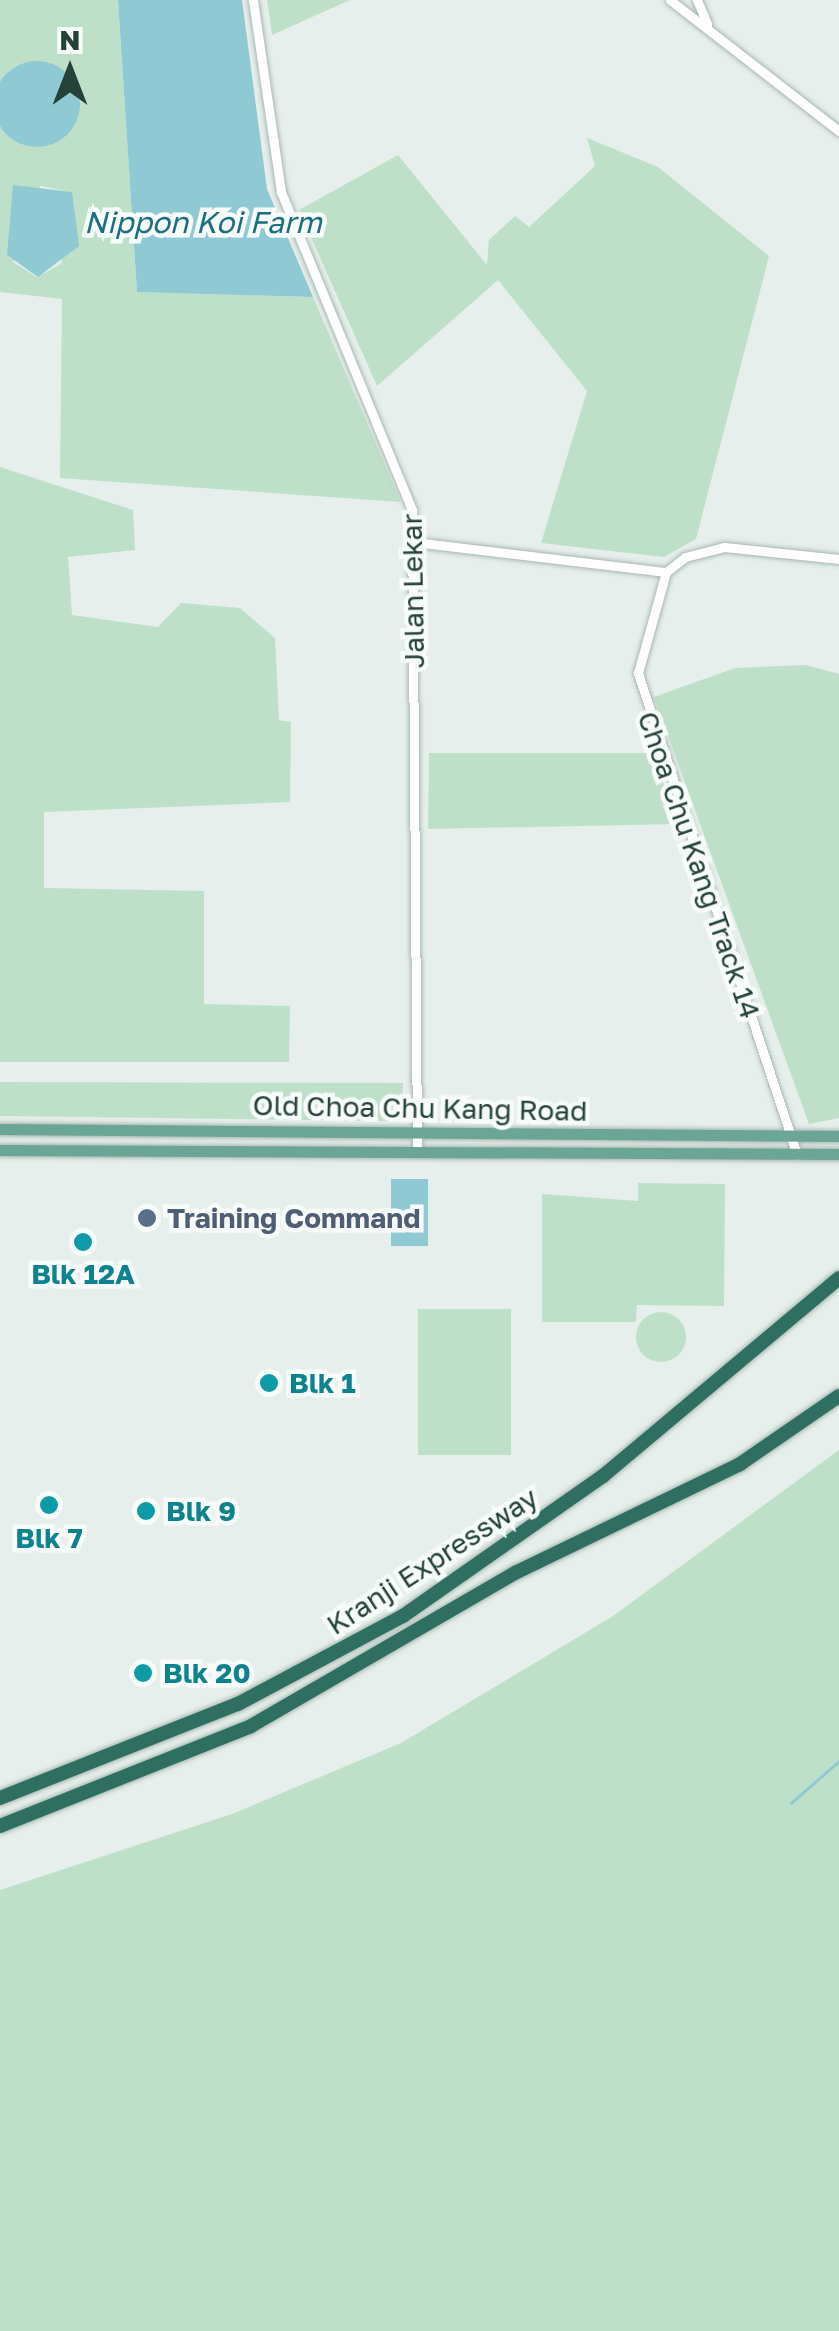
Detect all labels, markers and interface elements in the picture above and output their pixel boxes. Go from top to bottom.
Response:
north arrow [20,20,120,120]
text: N [59,23,81,56]
water label: Nippon Koi Farm [84,204,322,240]
street label: Jalan Lekar [395,513,431,669]
street label: Choa Chu Kang Track 14 [631,707,767,1023]
street label: Old Choa Chu Kang Road [252,1088,588,1128]
place label: Training Command [167,1201,420,1235]
marker: Training Command [136,1207,158,1229]
marker: Blk 12A [72,1231,94,1253]
place label: Blk 12A [31,1257,135,1291]
place label: Blk 1 [289,1366,356,1400]
marker: Blk 1 [258,1372,280,1394]
street label: Kranji Expressway [320,1480,544,1642]
marker: Blk 7 [38,1494,60,1516]
place label: Blk 9 [166,1494,236,1528]
marker: Blk 9 [135,1500,157,1522]
place label: Blk 7 [15,1521,83,1555]
place label: Blk 20 [163,1656,251,1690]
marker: Blk 20 [132,1662,154,1684]

